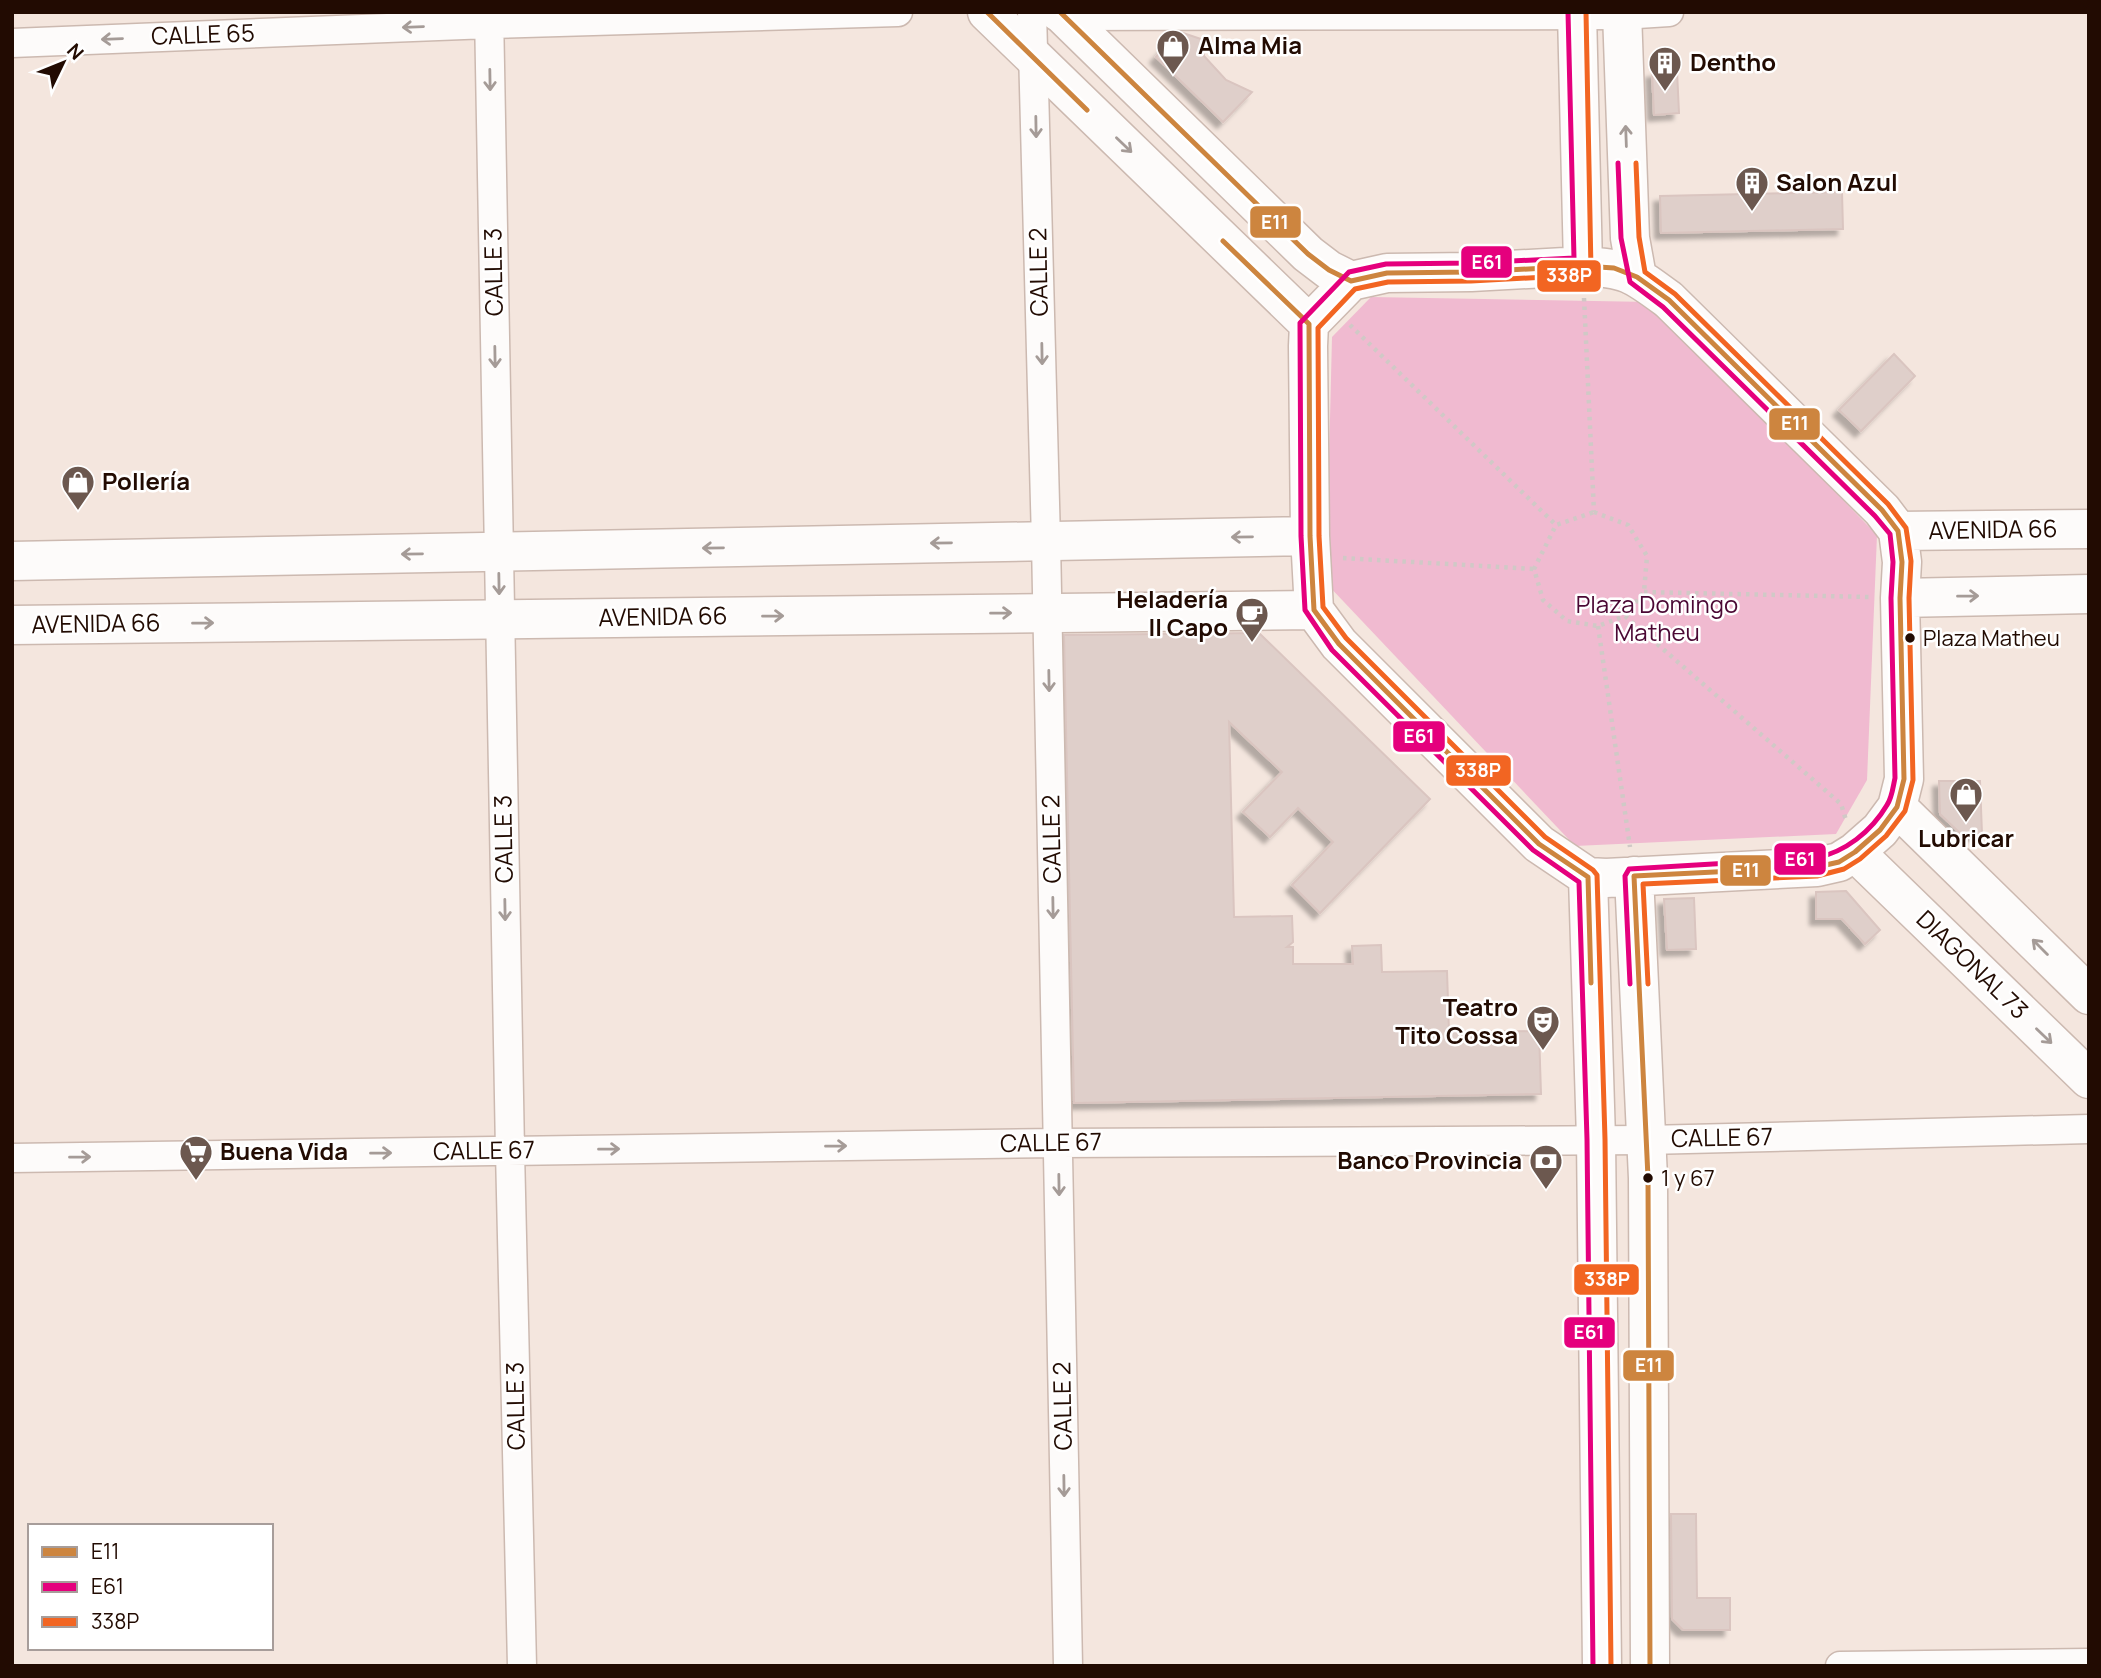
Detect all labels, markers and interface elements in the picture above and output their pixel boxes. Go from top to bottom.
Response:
street label: CALLE 65 [151,15,255,52]
one-way arrow [402,21,425,34]
shop icon: Alma Mia [1154,27,1192,76]
north arrow [28,28,98,98]
place label: Alma Mia [1198,28,1302,61]
one-way arrow [101,32,124,46]
text: N [61,38,90,65]
building icon: Dentho [1646,44,1684,93]
place label: Dentho [1690,45,1776,78]
one-way arrow [484,69,497,92]
one-way arrow [1029,115,1043,138]
one-way arrow [1620,124,1633,147]
one-way arrow [1115,136,1132,153]
building icon: Salon Azul [1733,164,1771,213]
place label: Salon Azul [1776,165,1898,198]
line badge: E11 [1249,205,1302,239]
text: E11 [1261,209,1289,235]
street label: CALLE 2 [1020,227,1055,317]
street label: CALLE 3 [475,228,510,316]
line badge: E61 [1460,245,1513,279]
text: E61 [1472,249,1502,275]
line badge: 338P [1536,259,1602,293]
text: 338P [1546,262,1592,288]
one-way arrow [1035,342,1048,365]
one-way arrow [488,345,502,368]
line badge: E11 [1768,407,1821,441]
text: E11 [1781,410,1809,436]
shop icon: Pollería [59,463,97,512]
place label: Pollería [102,464,190,497]
street label: AVENIDA 66 [1928,511,2058,546]
one-way arrow [1230,531,1253,544]
one-way arrow [930,537,953,550]
one-way arrow [702,541,725,555]
one-way arrow [401,547,424,560]
one-way arrow [493,573,506,596]
place label: Heladería Il Capo [1116,582,1228,643]
park label: Plaza Domingo Matheu [1576,587,1738,648]
one-way arrow [1956,589,1979,603]
cafe icon: Heladería Il Capo [1233,595,1271,644]
street label: AVENIDA 66 [598,598,728,633]
street label: AVENIDA 66 [31,605,161,640]
one-way arrow [989,606,1012,620]
one-way arrow [762,609,785,623]
one-way arrow [191,616,214,630]
place label: Plaza Matheu [1923,623,2060,653]
marker: Plaza Matheu [1903,631,1917,645]
one-way arrow [1042,669,1056,692]
line badge: E61 [1392,720,1446,753]
text: E61 [1404,723,1434,749]
line badge: 338P [1445,754,1512,787]
text: 338P [1455,757,1501,783]
shop icon: Lubricar [1947,775,1985,824]
street label: CALLE 2 [1033,794,1068,884]
street label: CALLE 3 [485,795,520,883]
place label: Lubricar [1918,821,2014,854]
line badge: E61 [1773,842,1827,876]
text: E61 [1785,846,1815,872]
line badge: E11 [1719,854,1772,887]
text: E11 [1732,857,1760,883]
one-way arrow [1047,897,1060,920]
one-way arrow [499,898,512,921]
street label: DIAGONAL 73 [1910,902,2036,1026]
one-way arrow [2032,939,2049,956]
place label: Teatro Tito Cossa [1395,990,1518,1051]
theatre icon: Teatro Tito Cossa [1524,1003,1562,1052]
one-way arrow [2035,1027,2052,1044]
street label: CALLE 67 [1671,1119,1773,1154]
street label: CALLE 67 [1000,1124,1102,1159]
street label: CALLE 67 [433,1132,535,1167]
supermarket icon: Buena Vida [177,1133,215,1182]
place label: Buena Vida [220,1134,348,1167]
one-way arrow [825,1139,848,1153]
bank icon: Banco Provincia [1527,1142,1565,1191]
one-way arrow [597,1143,620,1156]
place label: Banco Provincia [1337,1143,1522,1176]
one-way arrow [370,1146,393,1159]
one-way arrow [69,1150,92,1164]
place label: 1 y 67 [1661,1163,1715,1193]
marker: 1 y 67 [1641,1171,1655,1185]
one-way arrow [1052,1173,1065,1196]
line badge: 338P [1573,1263,1640,1296]
text: 338P [1584,1266,1630,1292]
line badge: E61 [1563,1316,1616,1349]
text: E61 [1574,1319,1604,1345]
line badge: E11 [1622,1349,1675,1382]
text: E11 [1635,1352,1663,1378]
street label: CALLE 2 [1044,1361,1079,1451]
street label: CALLE 3 [497,1362,532,1450]
one-way arrow [1057,1474,1071,1497]
legend [28,1524,273,1650]
text: E11 [91,1537,119,1565]
text: E61 [91,1572,124,1600]
text: 338P [91,1607,139,1635]

